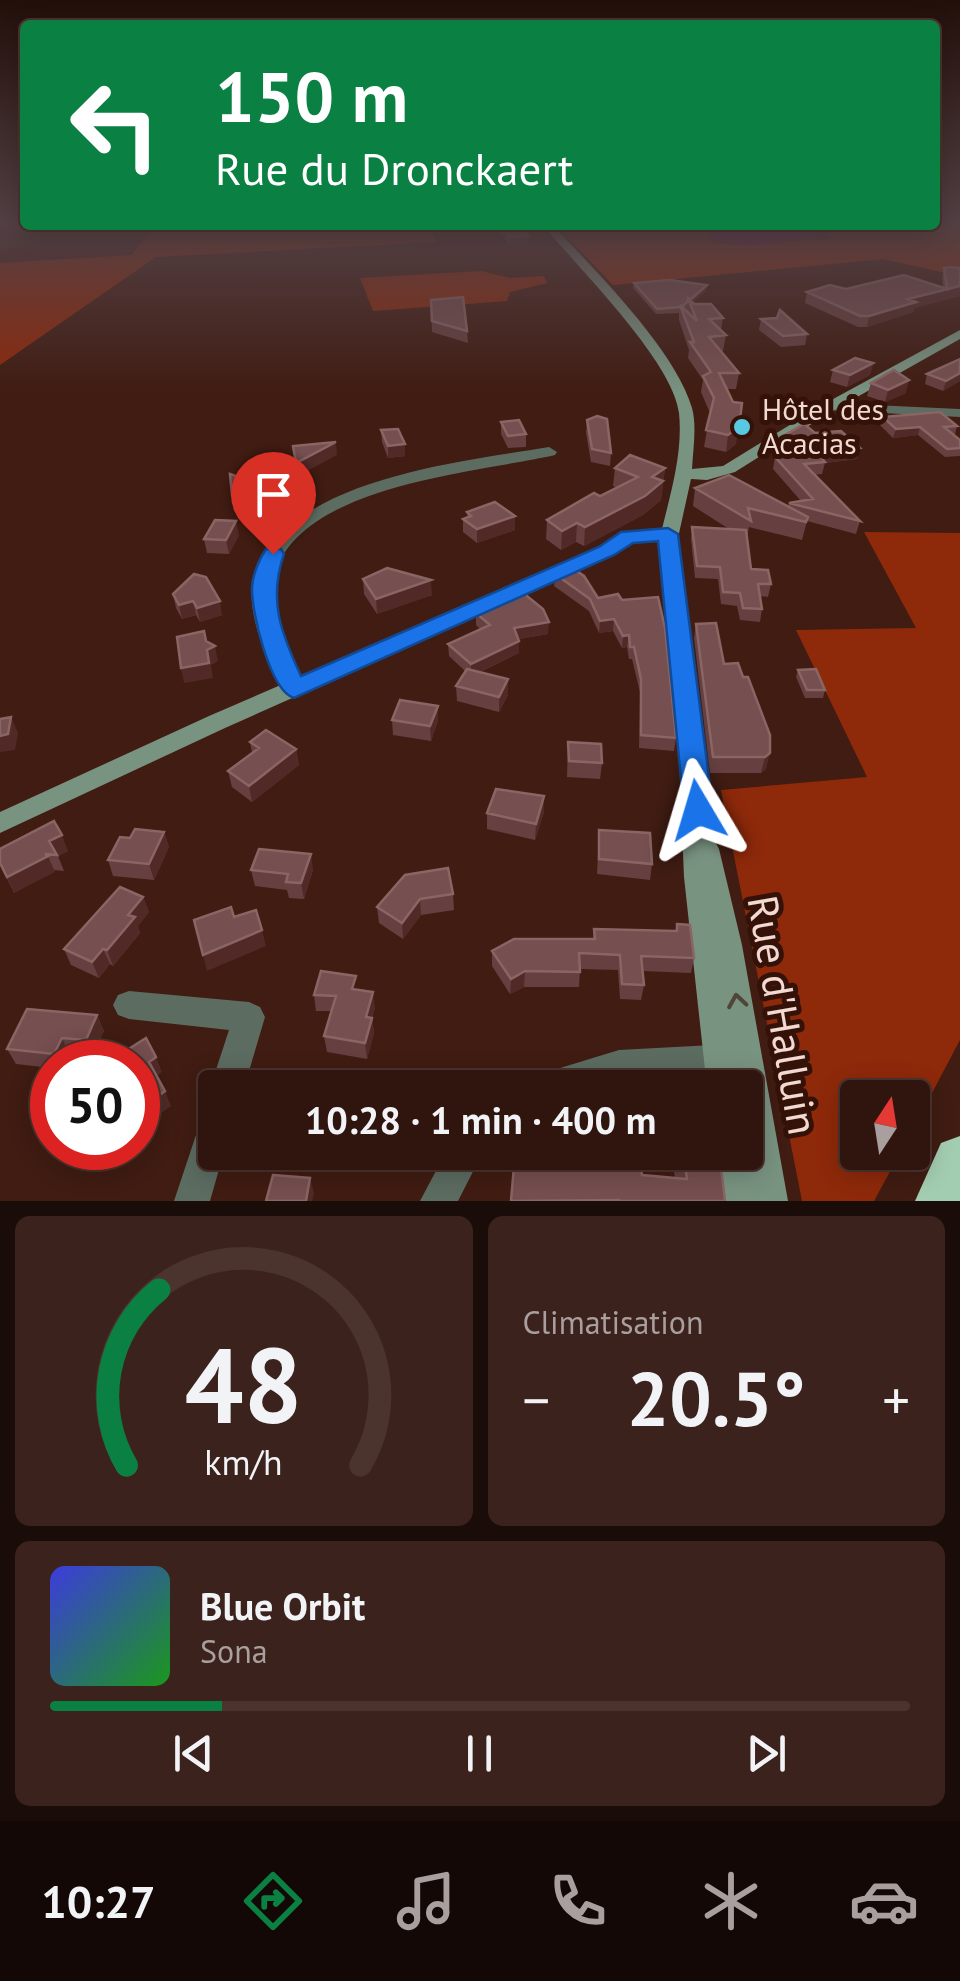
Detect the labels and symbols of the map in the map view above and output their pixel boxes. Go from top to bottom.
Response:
place label: Hôtel des Acacias [762,389,884,462]
marker: Hôtel des Acacias [731,416,753,438]
pin [231,452,316,555]
position arrow [646,758,750,862]
street label: Rue d'Halluin [735,891,832,1139]
one-way arrow [727,993,748,1010]
speed limit sign: 50 [30,1040,160,1170]
north arrow [840,1080,930,1170]

